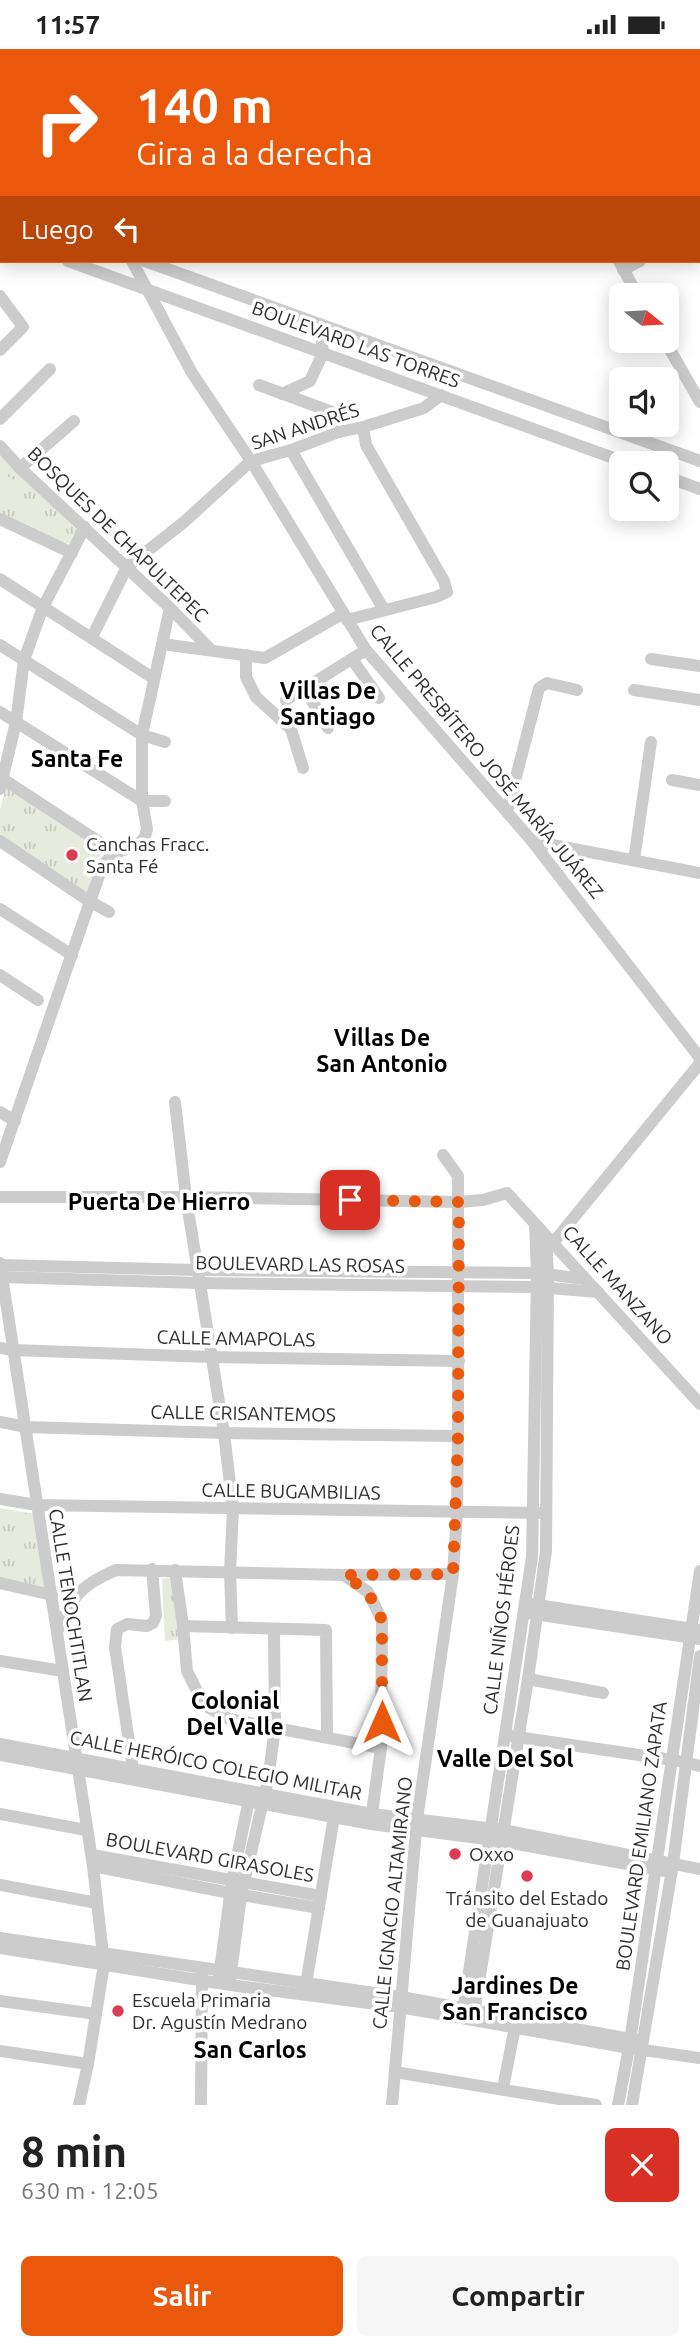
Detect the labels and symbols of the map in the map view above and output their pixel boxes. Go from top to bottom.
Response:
north arrow [609,283,679,353]
street label: BOULEVARD LAS TORRES [249,296,463,392]
street label: SAN ANDRÉS [248,398,362,454]
street label: BOSQUES DE CHAPULTEPEC [23,442,213,626]
street label: CALLE PRESBÍTERO JOSÉ MARÍA JUÁREZ [366,620,608,903]
district label: Villas De Santiago [280,678,376,729]
district label: Santa Fe [31,746,123,771]
place label: Canchas Fracc. Santa Fé [86,833,209,877]
marker: Canchas Fracc. Santa Fé [64,847,80,863]
district label: Villas De San Antonio [316,1025,448,1076]
pin [320,1170,380,1230]
district label: Puerta De Hierro [68,1189,250,1214]
street label: CALLE MANZANO [559,1221,677,1349]
street label: BOULEVARD LAS ROSAS [195,1251,405,1277]
street label: CALLE AMAPOLAS [156,1326,316,1350]
street label: CALLE CRISANTEMOS [150,1400,336,1426]
street label: CALLE BUGAMBILIAS [201,1478,381,1504]
street label: CALLE TENOCHTITLAN [45,1507,97,1703]
street label: CALLE NIÑOS HÉROES [478,1524,524,1716]
position arrow [345,1685,419,1759]
district label: Colonial Del Valle [186,1688,284,1739]
street label: BOULEVARD EMILIANO ZAPATA [611,1699,671,1972]
street label: CALLE HERÓICO COLEGIO MILITAR [68,1726,364,1804]
district label: Valle Del Sol [437,1746,573,1771]
street label: CALLE IGNACIO ALTAMIRANO [368,1776,416,2030]
street label: BOULEVARD GIRASOLES [104,1828,316,1886]
place label: Oxxo [469,1843,514,1865]
marker: Oxxo [447,1846,463,1862]
marker: Tránsito del Estado de Guanajuato [519,1868,535,1884]
place label: Tránsito del Estado de Guanajuato [446,1887,608,1931]
district label: Jardines De San Francisco [442,1973,588,2024]
place label: Escuela Primaria Dr. Agustín Medrano [132,1989,307,2033]
marker: Escuela Primaria Dr. Agustín Medrano [110,2003,126,2019]
district label: San Carlos [193,2037,307,2062]

